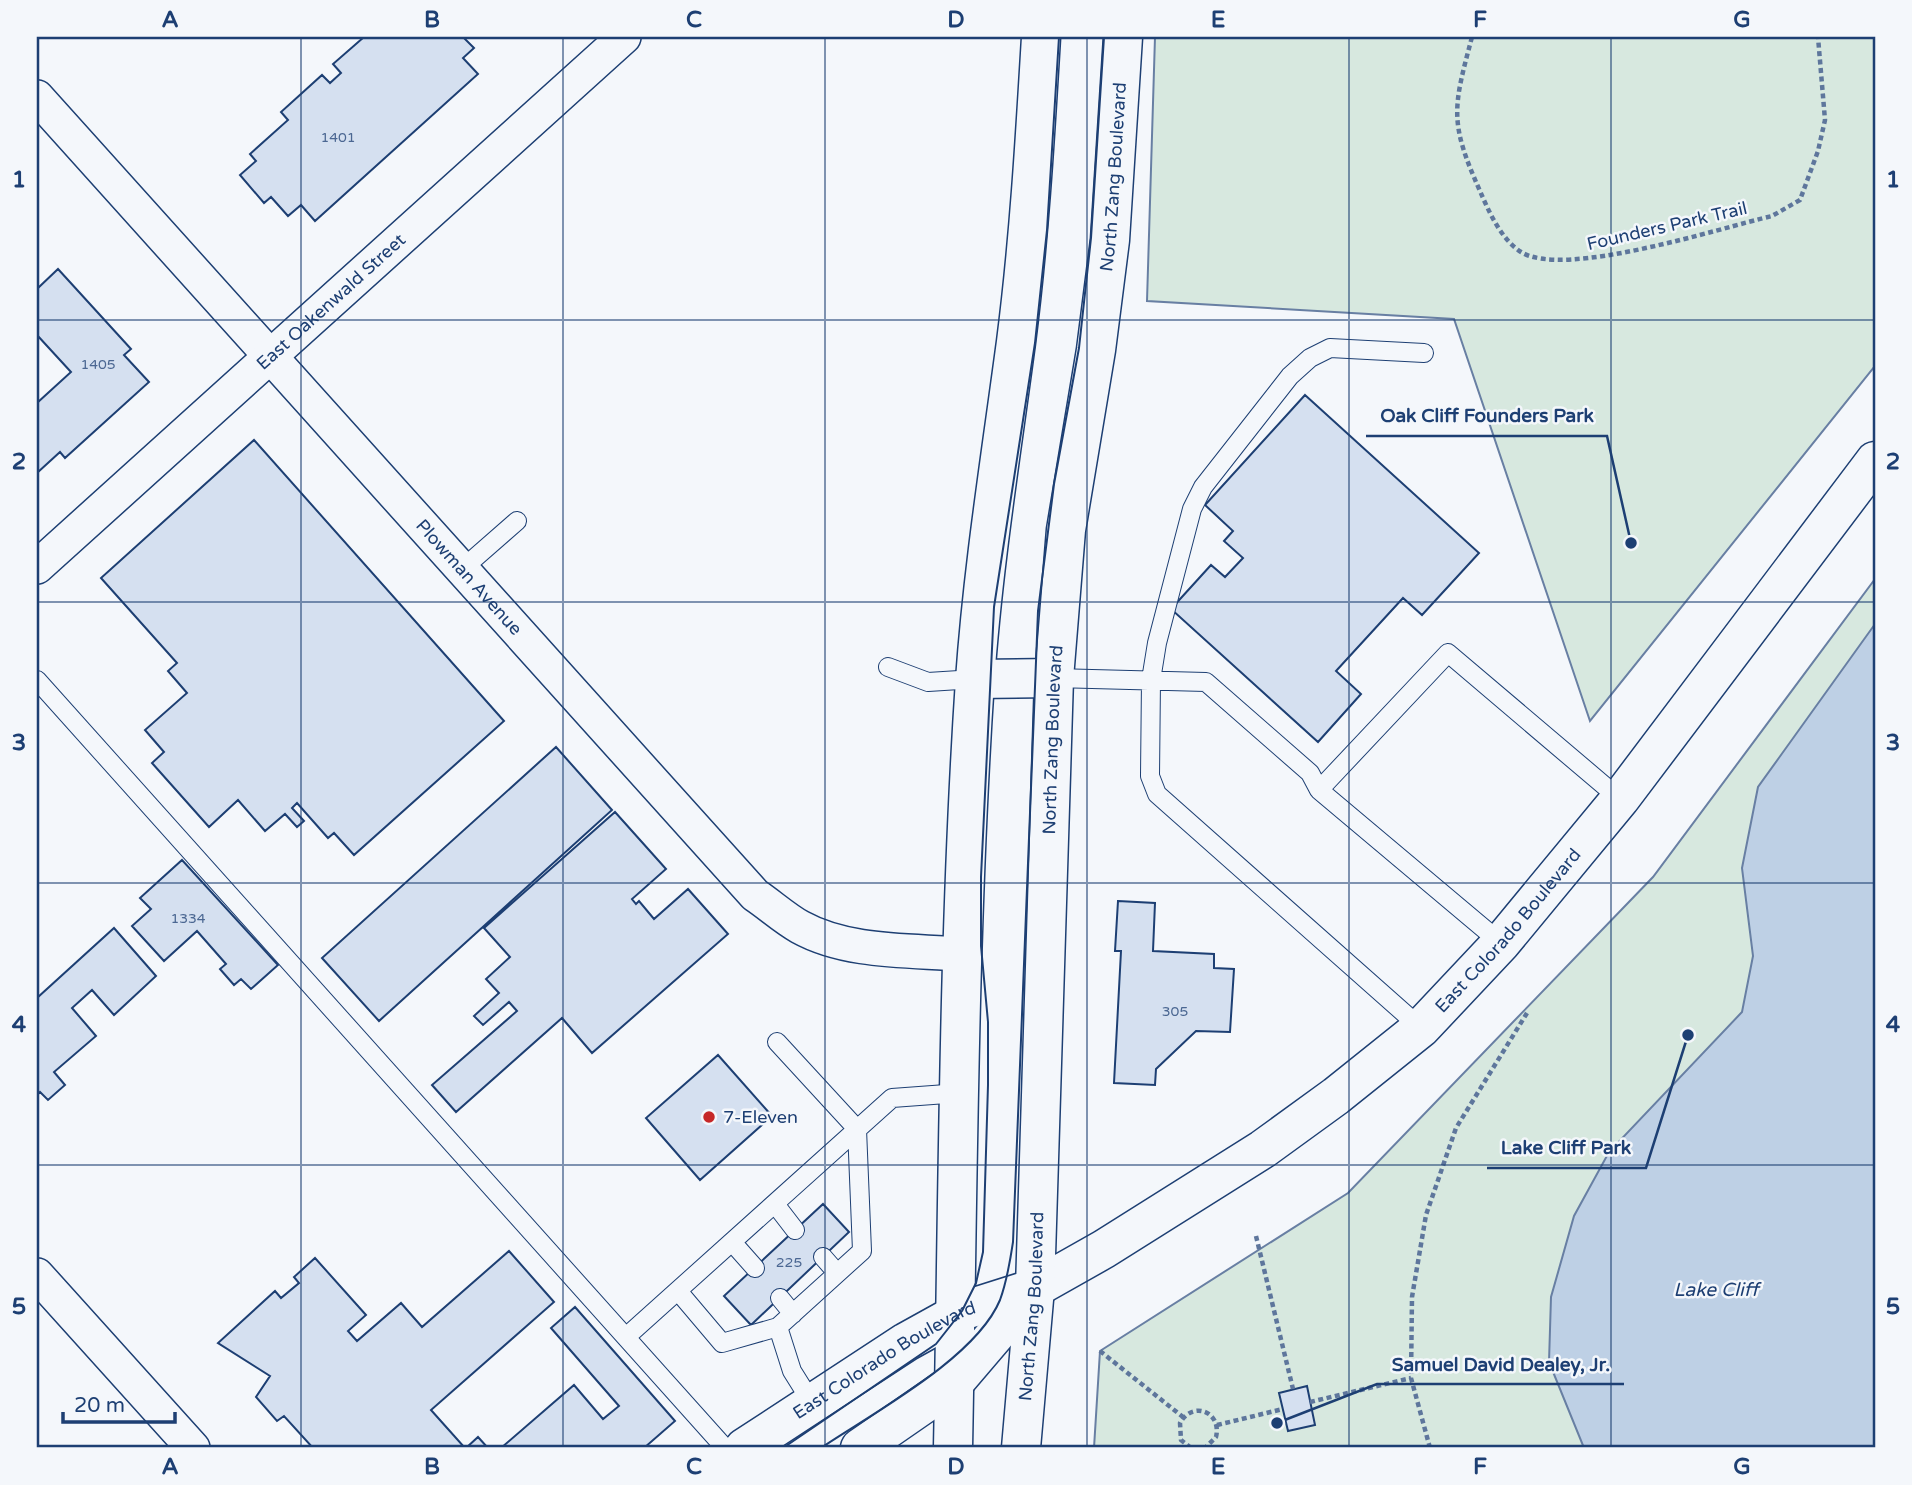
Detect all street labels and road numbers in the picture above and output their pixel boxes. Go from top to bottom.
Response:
street label: North Zang Boulevard [1095,82,1131,273]
street label: Founders Park Trail [1585,197,1749,255]
street label: East Oakenwald Street [252,229,410,375]
street label: Plowman Avenue [411,515,527,640]
street label: North Zang Boulevard [1038,644,1068,835]
street label: East Colorado Boulevard [1430,844,1586,1017]
street label: North Zang Boulevard [1014,1211,1048,1402]
street label: East Colorado Boulevard [789,1296,978,1424]

